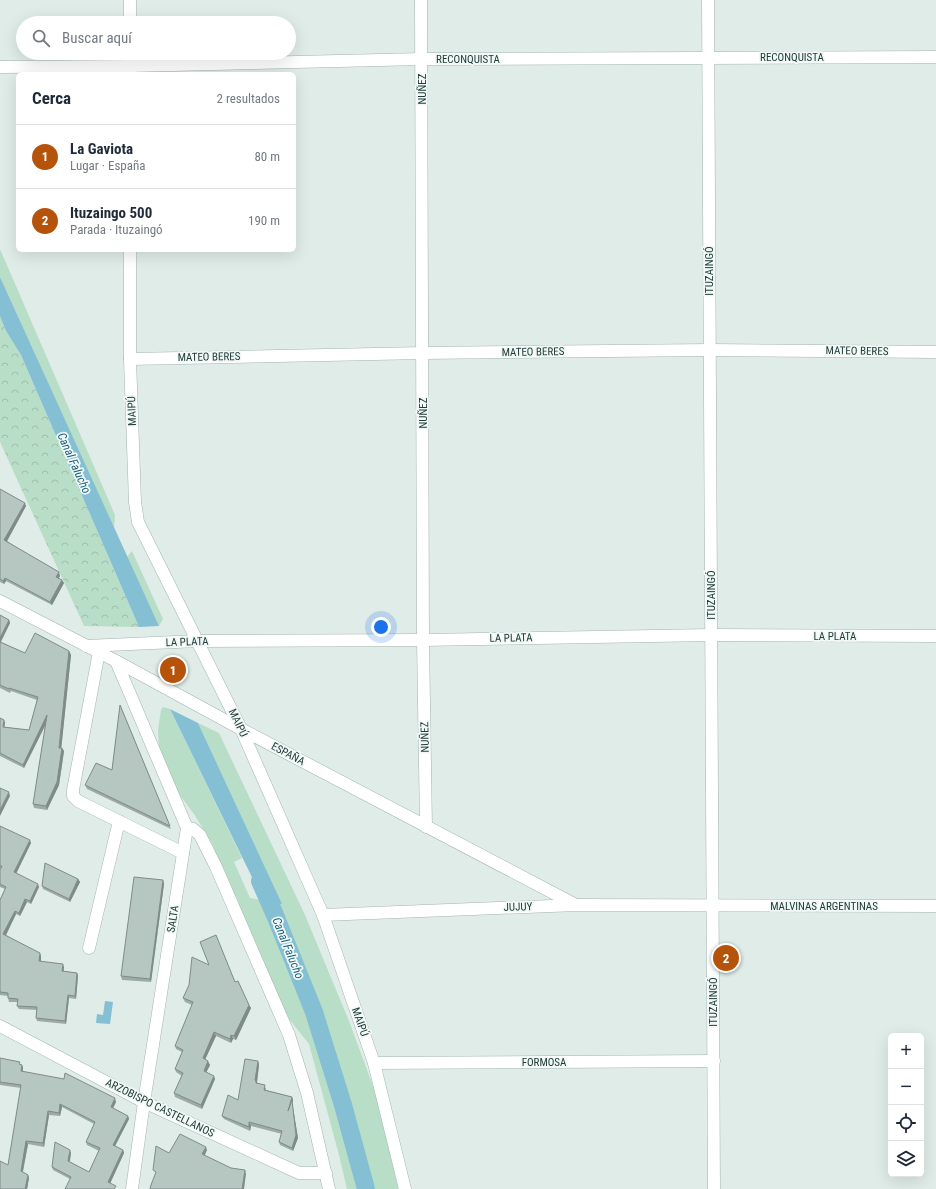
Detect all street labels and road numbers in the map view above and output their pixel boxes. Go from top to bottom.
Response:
street label: RECONQUISTA [760,51,825,64]
street label: RECONQUISTA [436,53,501,66]
street label: NUÑEZ [416,73,429,105]
street label: ITUZAINGÓ [703,246,716,296]
street label: MATEO BERES [825,344,889,358]
street label: MATEO BERES [501,345,565,359]
street label: MATEO BERES [177,350,241,364]
street label: MAIPÚ [125,396,139,426]
street label: NUÑEZ [417,397,430,429]
street label: ITUZAINGÓ [705,570,718,620]
street label: LA PLATA [814,630,857,643]
street label: LA PLATA [489,631,533,645]
street label: LA PLATA [165,635,209,649]
street label: MAIPÚ [226,707,250,739]
street label: NUÑEZ [418,721,432,753]
street label: ESPAÑA [269,740,308,769]
street label: JUJUY [503,900,533,914]
street label: MALVINAS ARGENTINAS [770,900,878,913]
street label: SALTA [164,904,182,934]
street label: ITUZAINGÓ [707,977,720,1027]
street label: MAIPÚ [349,1006,371,1038]
street label: FORMOSA [522,1056,567,1069]
street label: ARZOBISPO CASTELLANOS [103,1076,217,1140]

